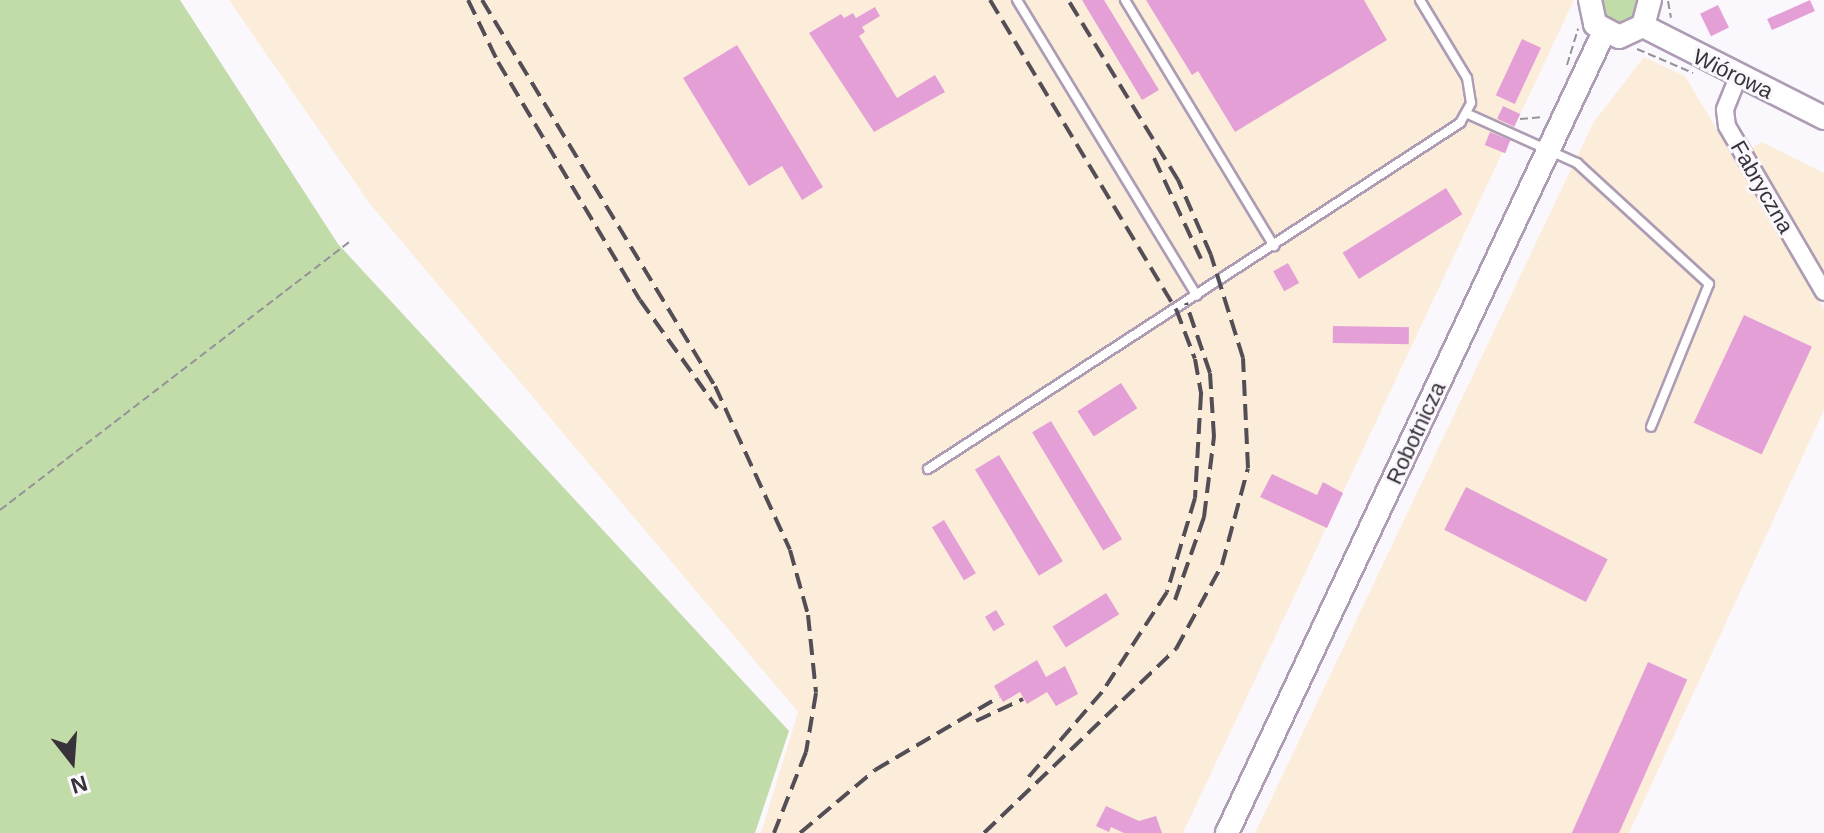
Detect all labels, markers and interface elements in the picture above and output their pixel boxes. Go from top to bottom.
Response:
street label: Wiórowa [1689,43,1777,105]
street label: Fabryczna [1725,136,1799,238]
street label: Robotnicza [1381,378,1451,488]
north arrow [32,721,112,801]
text: N [68,770,90,799]

